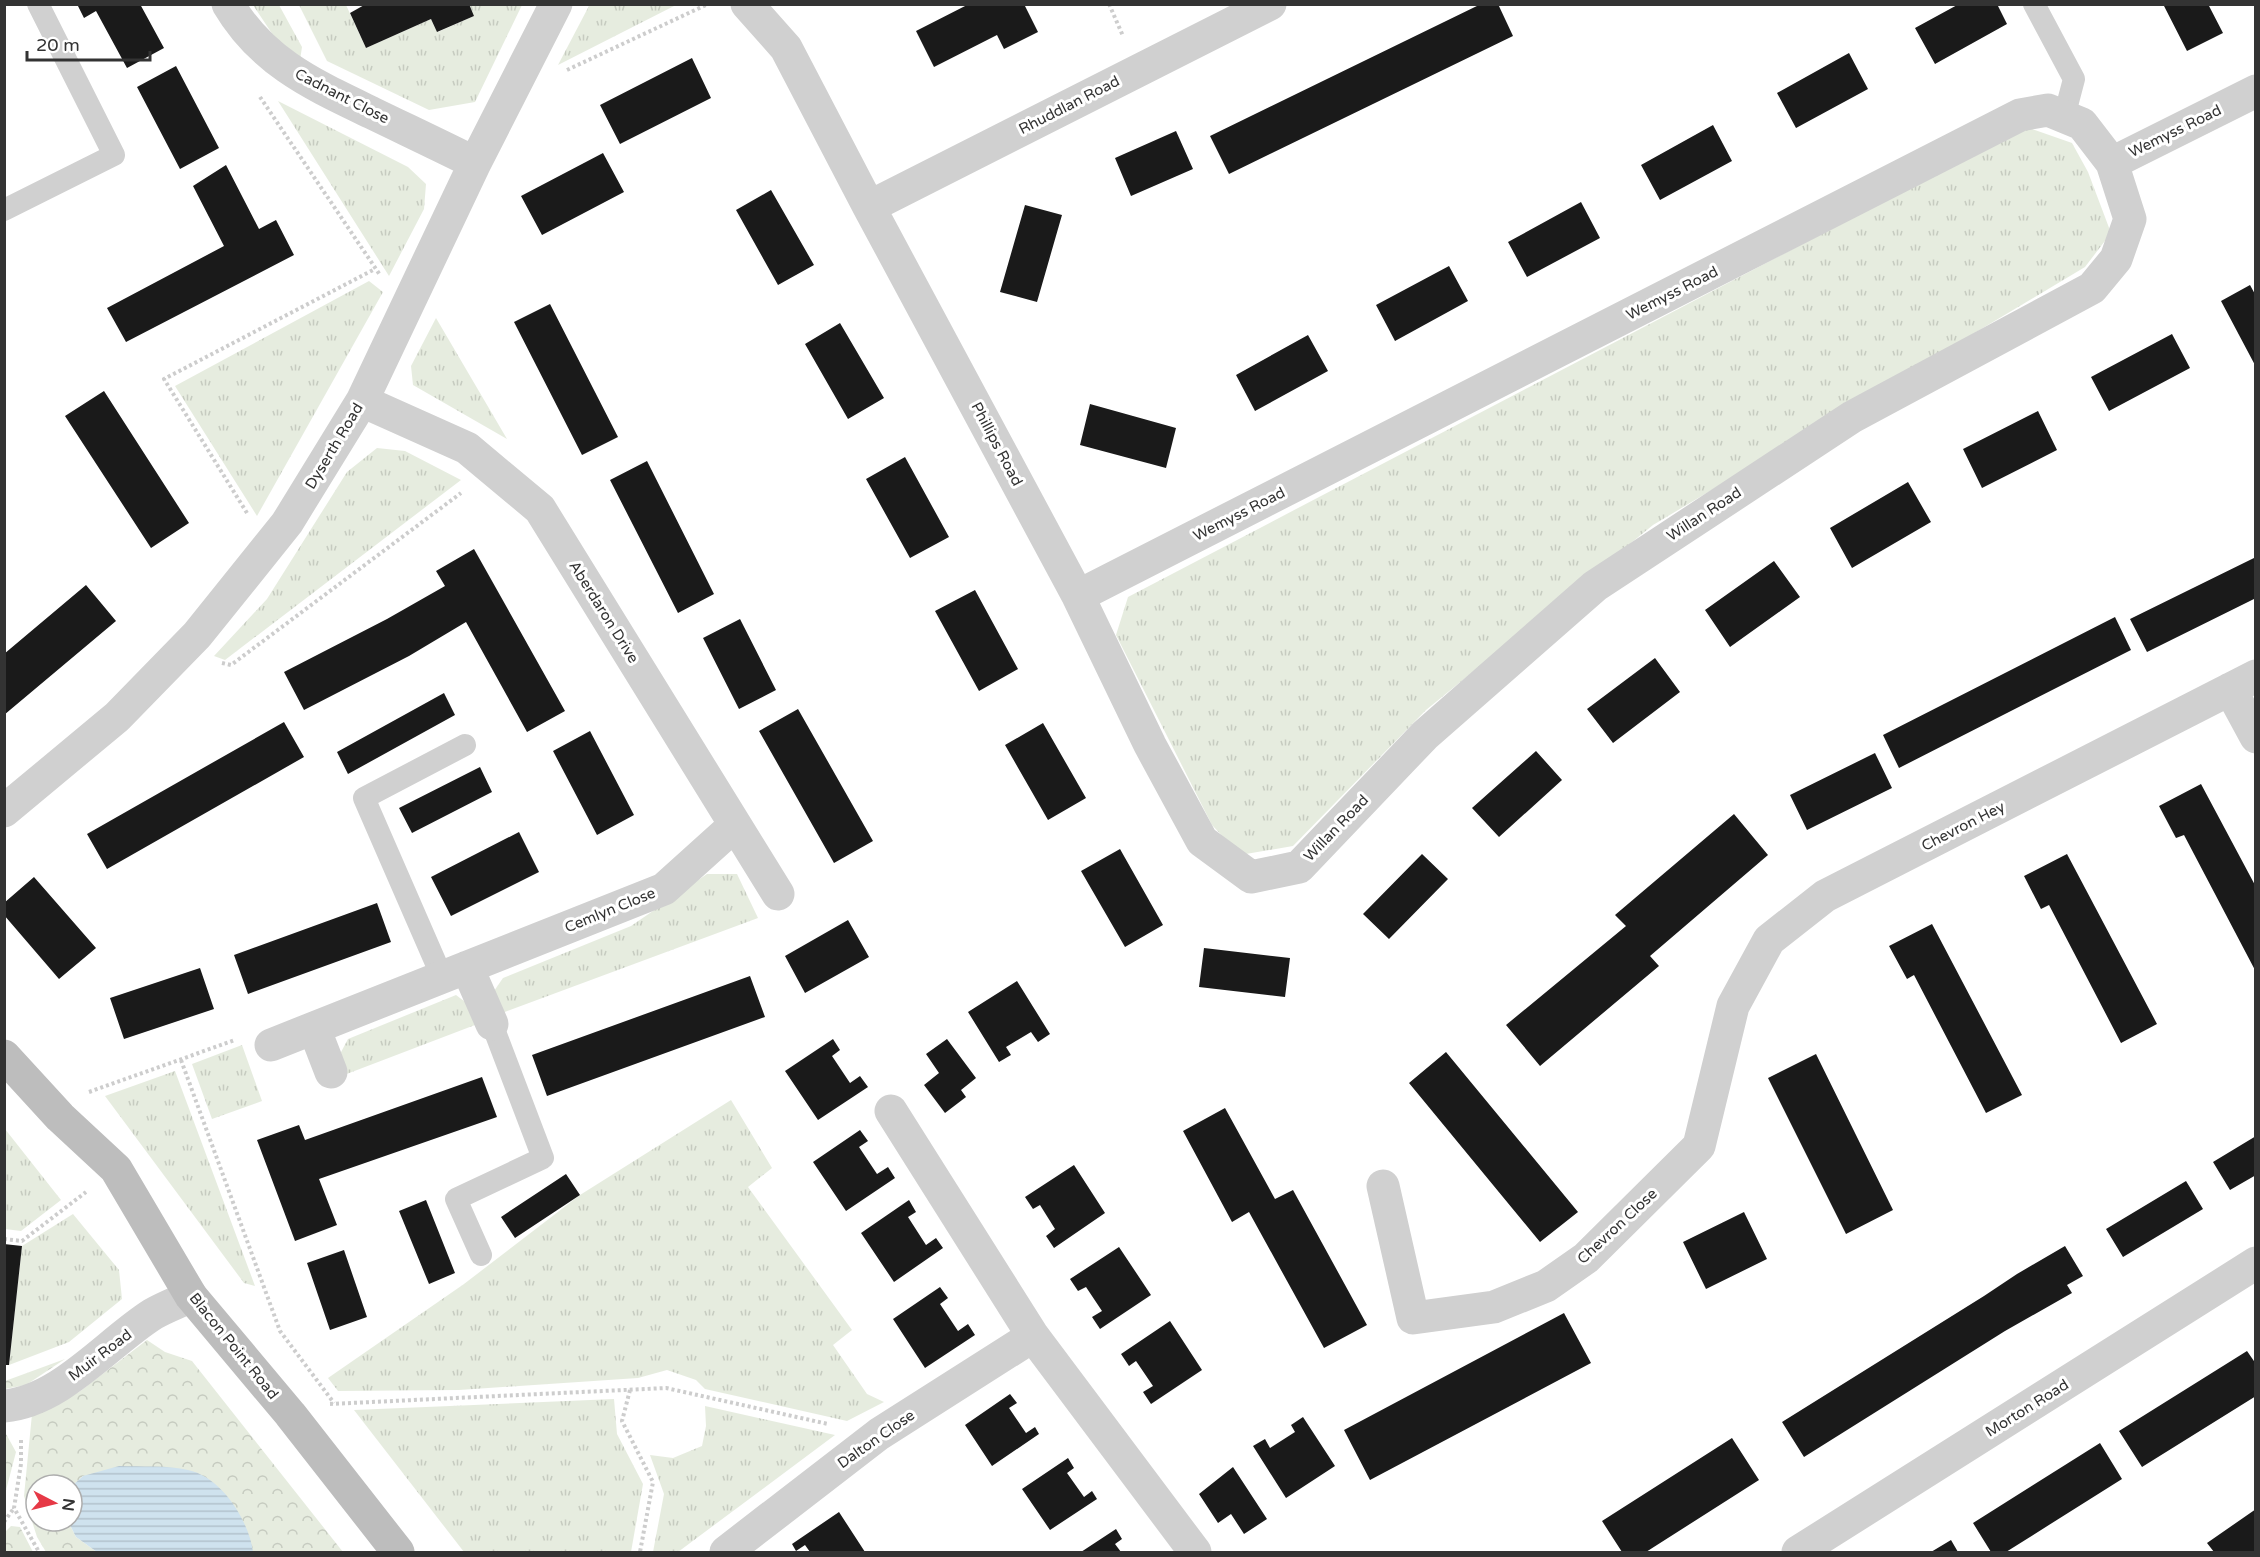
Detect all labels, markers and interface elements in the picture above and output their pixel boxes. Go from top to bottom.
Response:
scale bar [27,24,150,62]
text: 20 m [36,34,80,56]
street label: Cadnant Close [292,64,392,128]
street label: Rhuddlan Road [1016,72,1122,138]
street label: Wemyss Road [2126,101,2224,161]
street label: Wemyss Road [1623,262,1721,324]
street label: Phillips Road [967,399,1027,489]
street label: Dyserth Road [301,400,367,492]
street label: Wemyss Road [1190,483,1288,545]
street label: Willan Road [1663,483,1745,545]
street label: Aberdaron Drive [565,558,643,666]
street label: Willan Road [1300,791,1372,865]
street label: Chevron Hey [1918,797,2008,855]
street label: Cemlyn Close [562,884,658,936]
street label: Chevron Close [1573,1184,1661,1268]
street label: Blacon Point Road [186,1289,282,1403]
street label: Muir Road [65,1325,135,1385]
street label: Morton Road [1982,1375,2072,1441]
street label: Dalton Close [834,1406,918,1472]
north arrow [24,1473,84,1533]
text: N [57,1497,79,1512]

